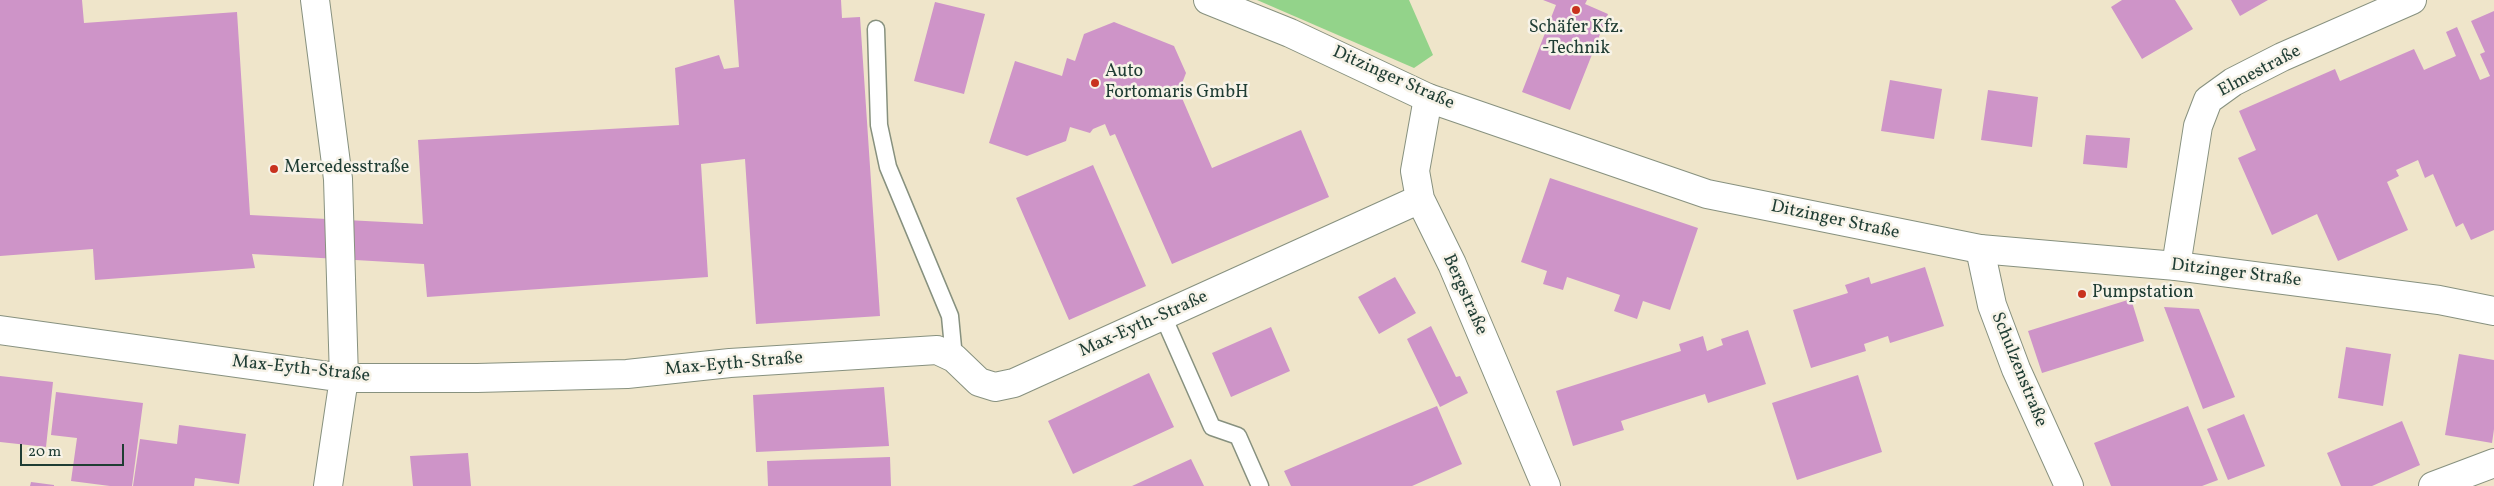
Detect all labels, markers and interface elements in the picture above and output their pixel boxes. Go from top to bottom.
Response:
marker: Schäfer Kfz. -Technik [1570,4,1582,16]
place label: Schäfer Kfz. -Technik [1529,18,1623,60]
street label: Elmestraße [2215,41,2305,103]
street label: Ditzinger Straße [1329,42,1457,116]
place label: Auto Fortomaris GmbH [1105,62,1249,104]
marker: Auto Fortomaris GmbH [1089,77,1101,89]
place label: Mercedesstraße [284,158,409,180]
marker: Mercedesstraße [268,163,280,175]
street label: Ditzinger Straße [1769,197,1901,245]
street label: Bergstraße [1437,251,1491,339]
street label: Ditzinger Straße [2170,255,2302,293]
place label: Pumpstation [2092,283,2194,305]
street label: Max-Eyth-Straße [1076,287,1212,363]
marker: Pumpstation [2076,288,2088,300]
street label: Schulzenstraße [1985,309,2051,431]
street label: Max-Eyth-Straße [664,348,804,382]
street label: Max-Eyth-Straße [231,352,371,388]
scale bar [22,434,126,466]
text: 20 m [28,442,61,463]

